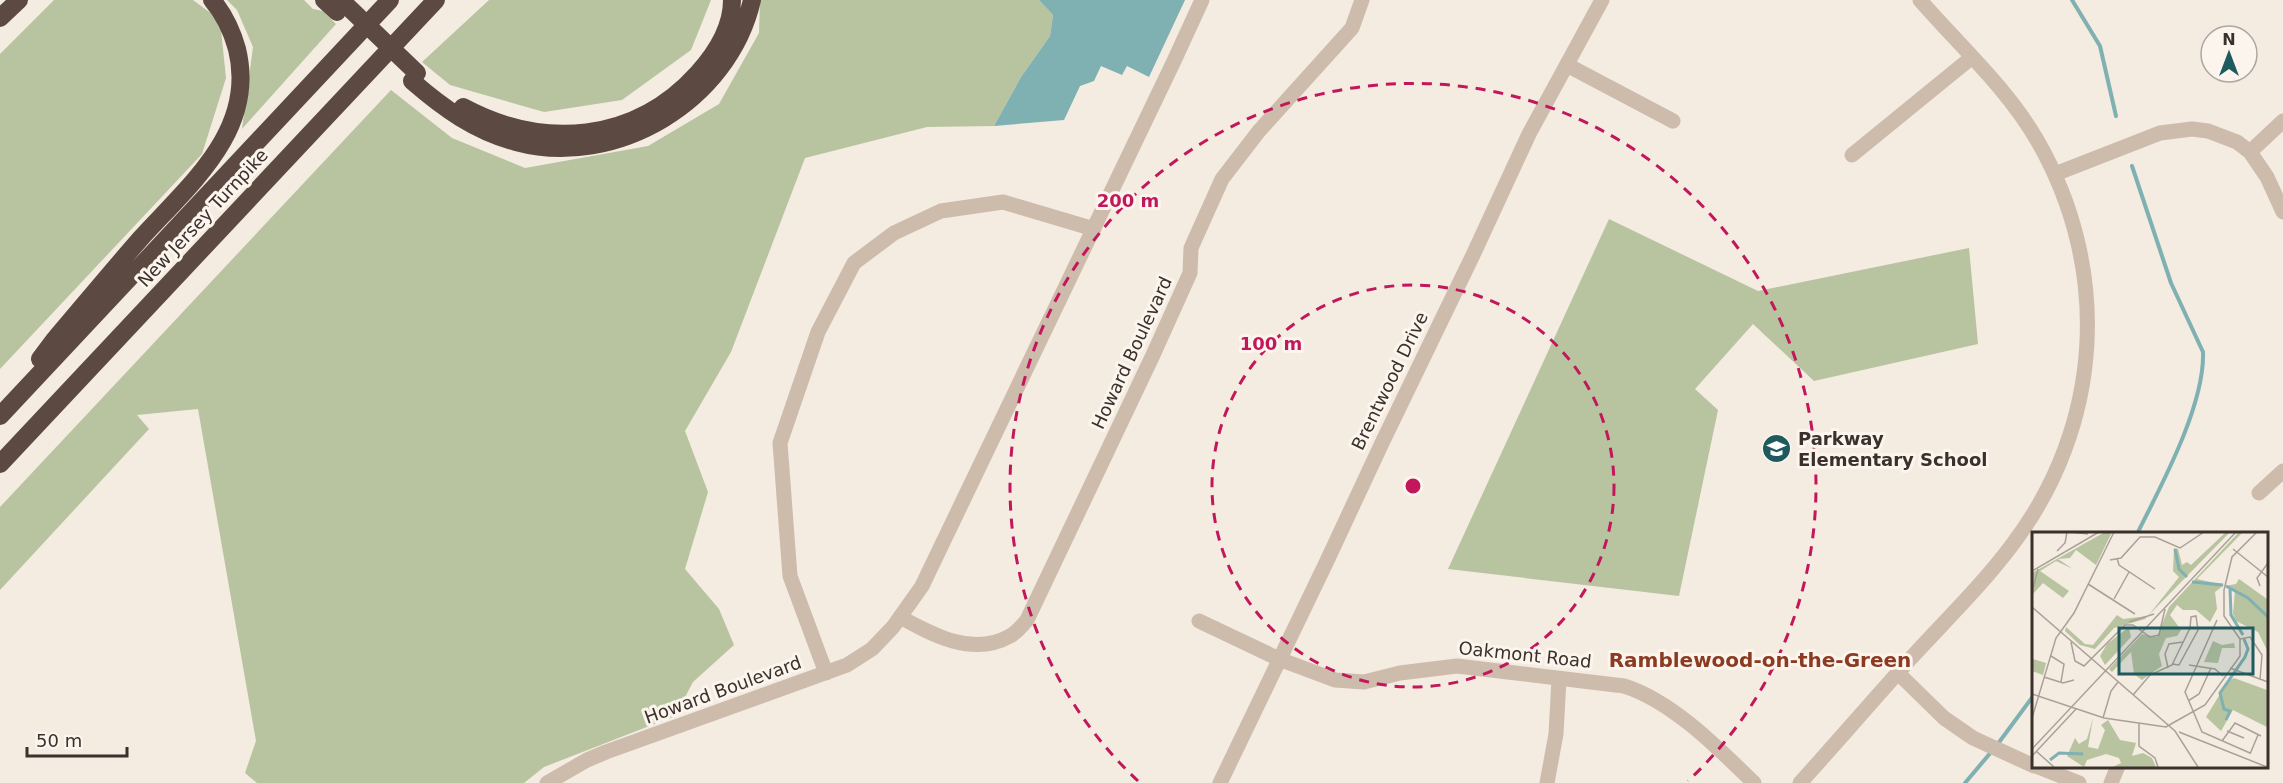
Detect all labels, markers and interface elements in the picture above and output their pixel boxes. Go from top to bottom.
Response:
north arrow [2199,24,2259,84]
text: N [2222,30,2236,49]
street label: New Jersey Turnpike [133,144,272,291]
text: 200 m [1097,190,1159,211]
street label: Howard Boulevard [1087,273,1176,432]
street label: Brentwood Drive [1347,308,1432,453]
text: 100 m [1240,333,1302,354]
place label: Parkway Elementary School [1798,428,1987,470]
school or university icon: Parkway Elementary School [1761,433,1793,465]
centre of rings [1403,476,1423,496]
inset map [2032,532,2268,768]
street label: Oakmont Road [1458,637,1593,672]
district label: Ramblewood-on-the-Green [1609,648,1911,672]
street label: Howard Boulevard [641,651,804,728]
scale bar [27,720,128,758]
text: 50 m [36,730,82,751]

